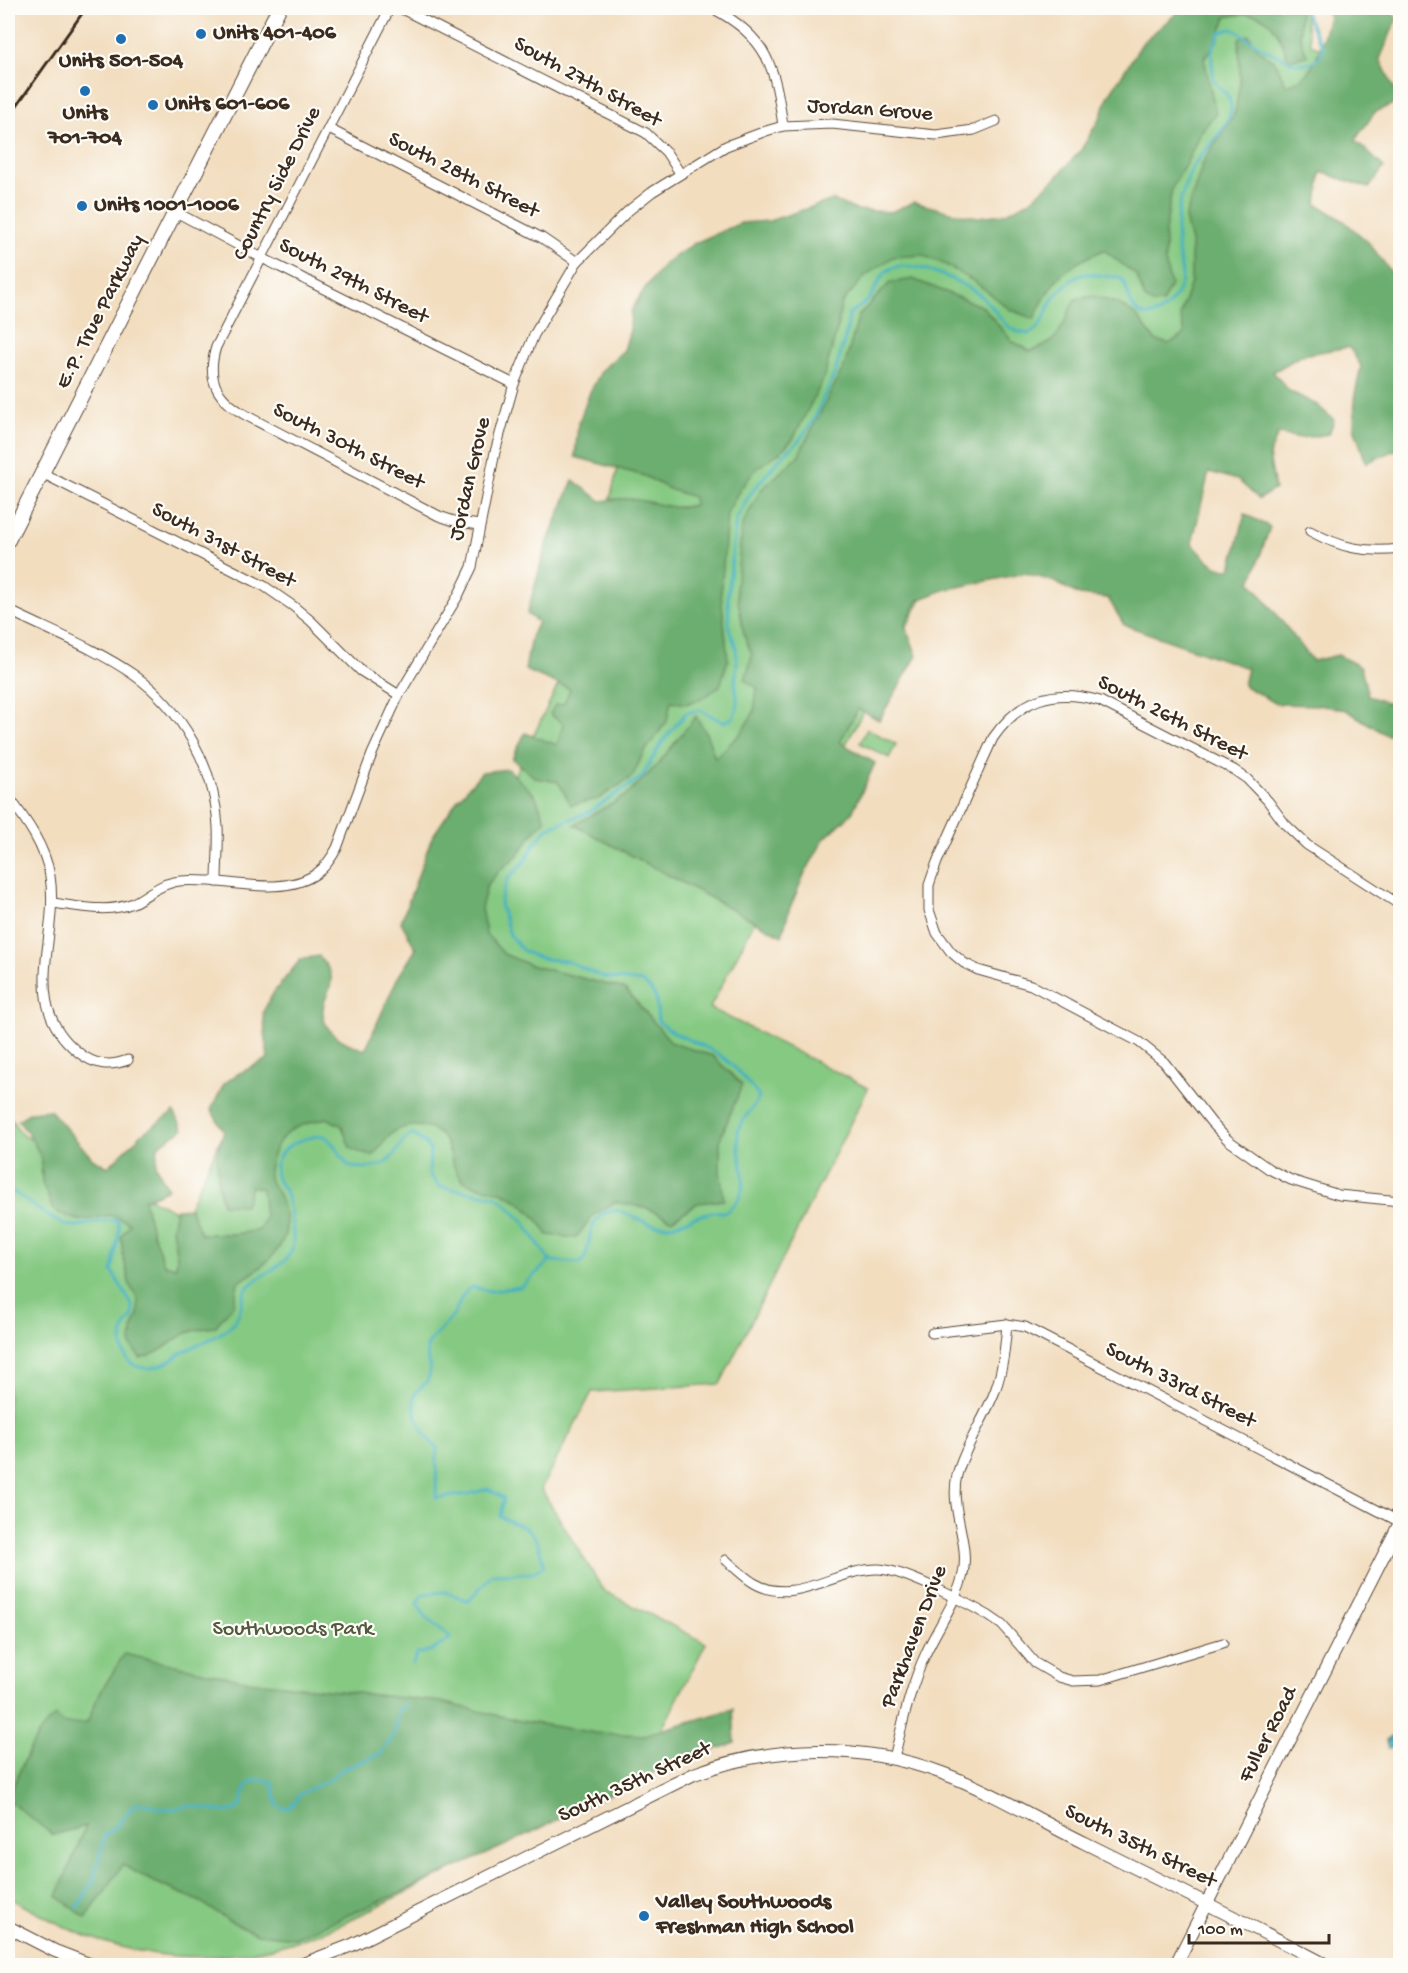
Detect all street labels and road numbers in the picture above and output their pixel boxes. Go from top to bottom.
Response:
street label: South 27th Street [509,32,667,135]
street label: Jordan Grove [806,94,934,128]
street label: Country Side Drive [228,102,328,265]
street label: South 28th Street [383,127,544,226]
street label: E.P. True Parkway [51,230,151,394]
street label: South 29th Street [274,233,434,332]
street label: South 30th Street [268,398,430,497]
street label: Jordan Grove [444,414,498,543]
street label: South 31st Street [147,497,301,596]
street label: South 26th Street [1093,670,1253,769]
street label: South 33rd Street [1100,1337,1261,1436]
street label: Parkhaven Drive [876,1561,954,1713]
street label: Fuller Road [1233,1681,1305,1788]
street label: South 35th Street [554,1735,717,1830]
street label: South 35th Street [1060,1799,1222,1896]

